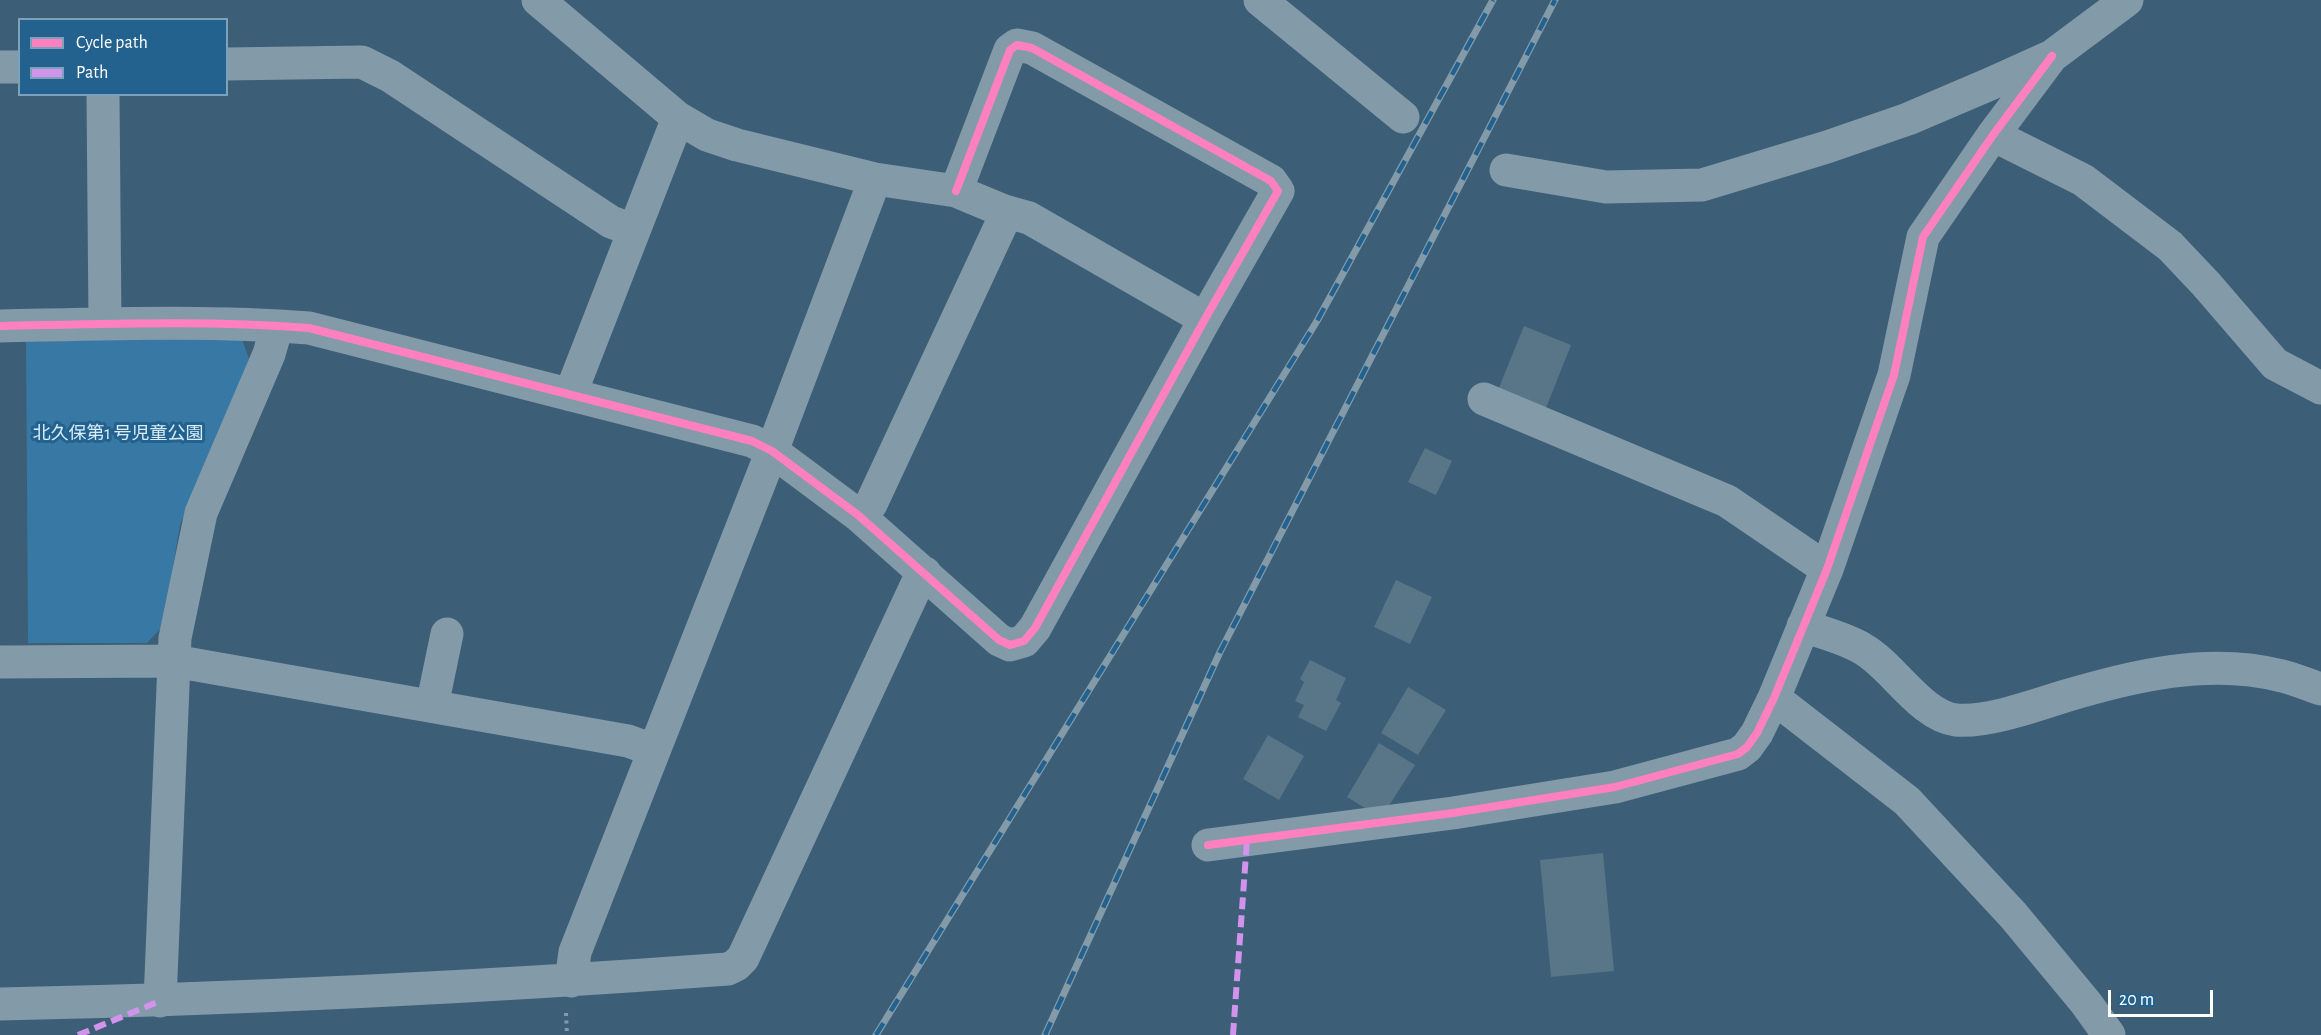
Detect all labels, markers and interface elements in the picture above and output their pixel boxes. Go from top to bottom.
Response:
legend [18,18,228,96]
text: Cycle path [76,34,148,52]
text: Path [76,64,108,82]
park label: 北久保第1 号児童公園 [32,423,204,445]
scale bar [2111,978,2216,1016]
text: 20 m [2119,991,2154,1009]

